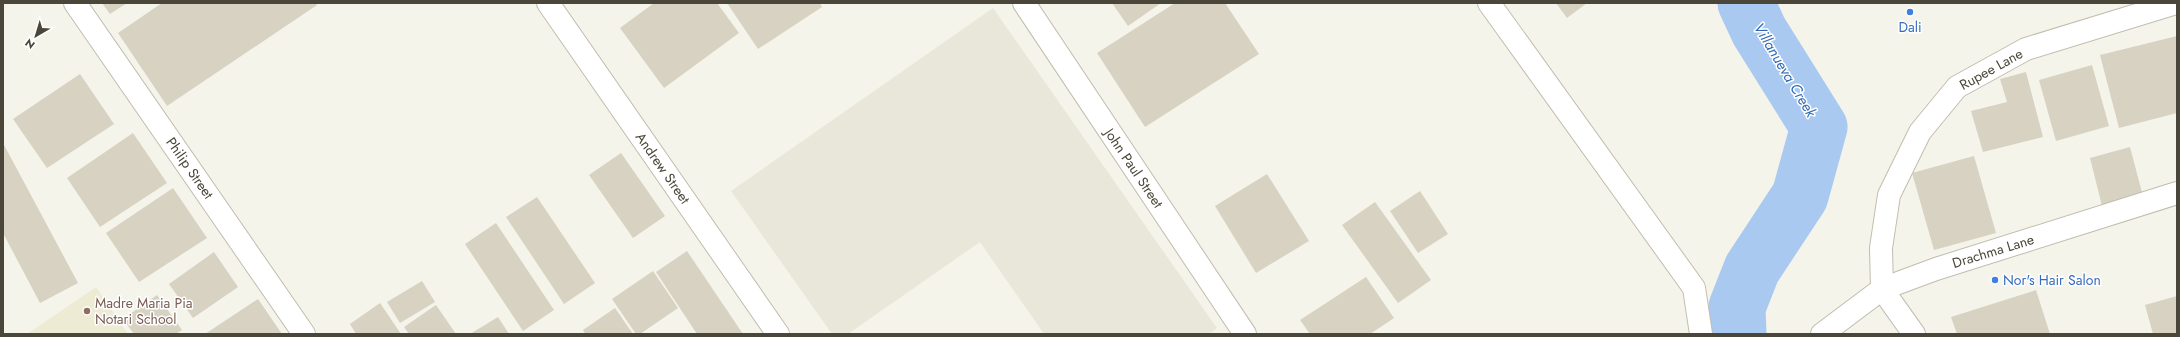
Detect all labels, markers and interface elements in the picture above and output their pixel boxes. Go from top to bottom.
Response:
marker: Dali [1905,7,1915,17]
north arrow [16,16,56,56]
place label: Dali [1898,17,1922,37]
water label: Villanueva Creek [1748,19,1822,122]
text: N [21,35,38,53]
street label: Rupee Lane [1956,43,2026,95]
street label: John Paul Street [1099,123,1168,212]
street label: Andrew Street [631,128,695,208]
street label: Philip Street [161,133,219,203]
street label: Drachma Lane [1950,229,2036,273]
place label: Nor's Hair Salon [2003,270,2101,290]
marker: Nor's Hair Salon [1990,275,2000,285]
place label: Madre Maria Pia Notari School [95,293,193,329]
marker: Madre Maria Pia Notari School [82,306,92,316]

